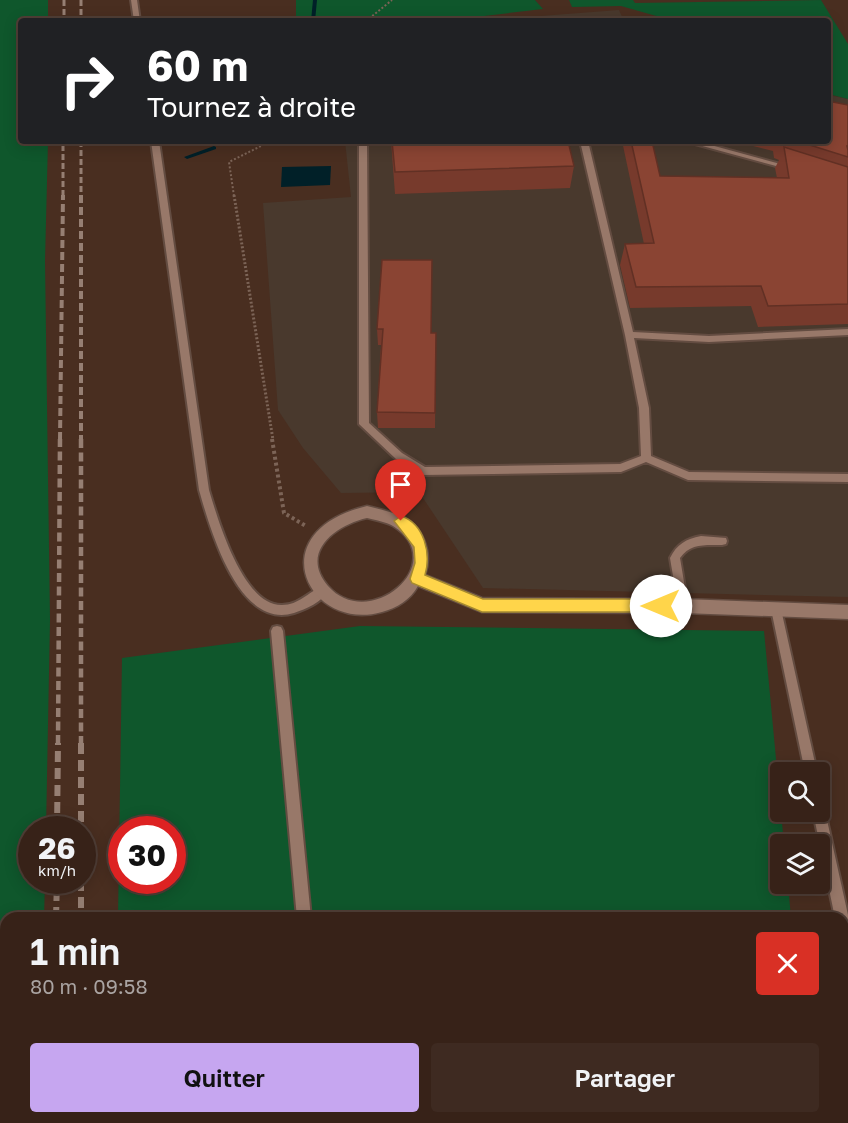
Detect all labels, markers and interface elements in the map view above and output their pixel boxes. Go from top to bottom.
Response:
text: 60 m [147,40,248,90]
icon: right [48,42,126,120]
text: Tournez à droite [147,91,356,123]
pin [375,459,426,521]
icon: arrive [384,468,417,501]
position arrow [629,574,693,638]
map controls [770,762,830,894]
button: search [770,762,830,822]
speed limit sign: 30 [108,816,186,894]
text: 26 [38,830,76,866]
button: layers [770,834,830,894]
text: km/h [38,861,76,879]
text: 1 min [30,930,120,973]
button: close [756,932,819,995]
text: 80 m · 09:58 [30,974,148,998]
button: Quitter [30,1043,419,1112]
button: Partager [431,1043,819,1112]

